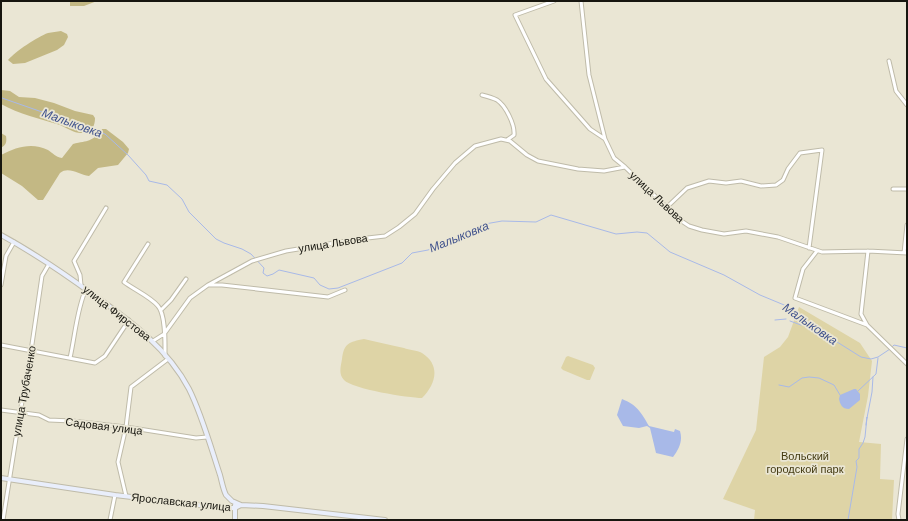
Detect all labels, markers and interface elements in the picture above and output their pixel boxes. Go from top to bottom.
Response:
water label: Малыковка [40,106,104,140]
street label: улица Львова [627,169,687,226]
water label: Малыковка [427,219,491,255]
street label: улица Львова [298,231,369,254]
street label: улица Фирстова [81,283,154,344]
water label: Малыковка [780,300,840,348]
street label: улица Трубаченко [10,345,38,437]
street label: Садовая улица [65,415,144,437]
park label: Вольский городской парк [766,450,844,475]
street label: Ярославская улица [131,491,232,513]

